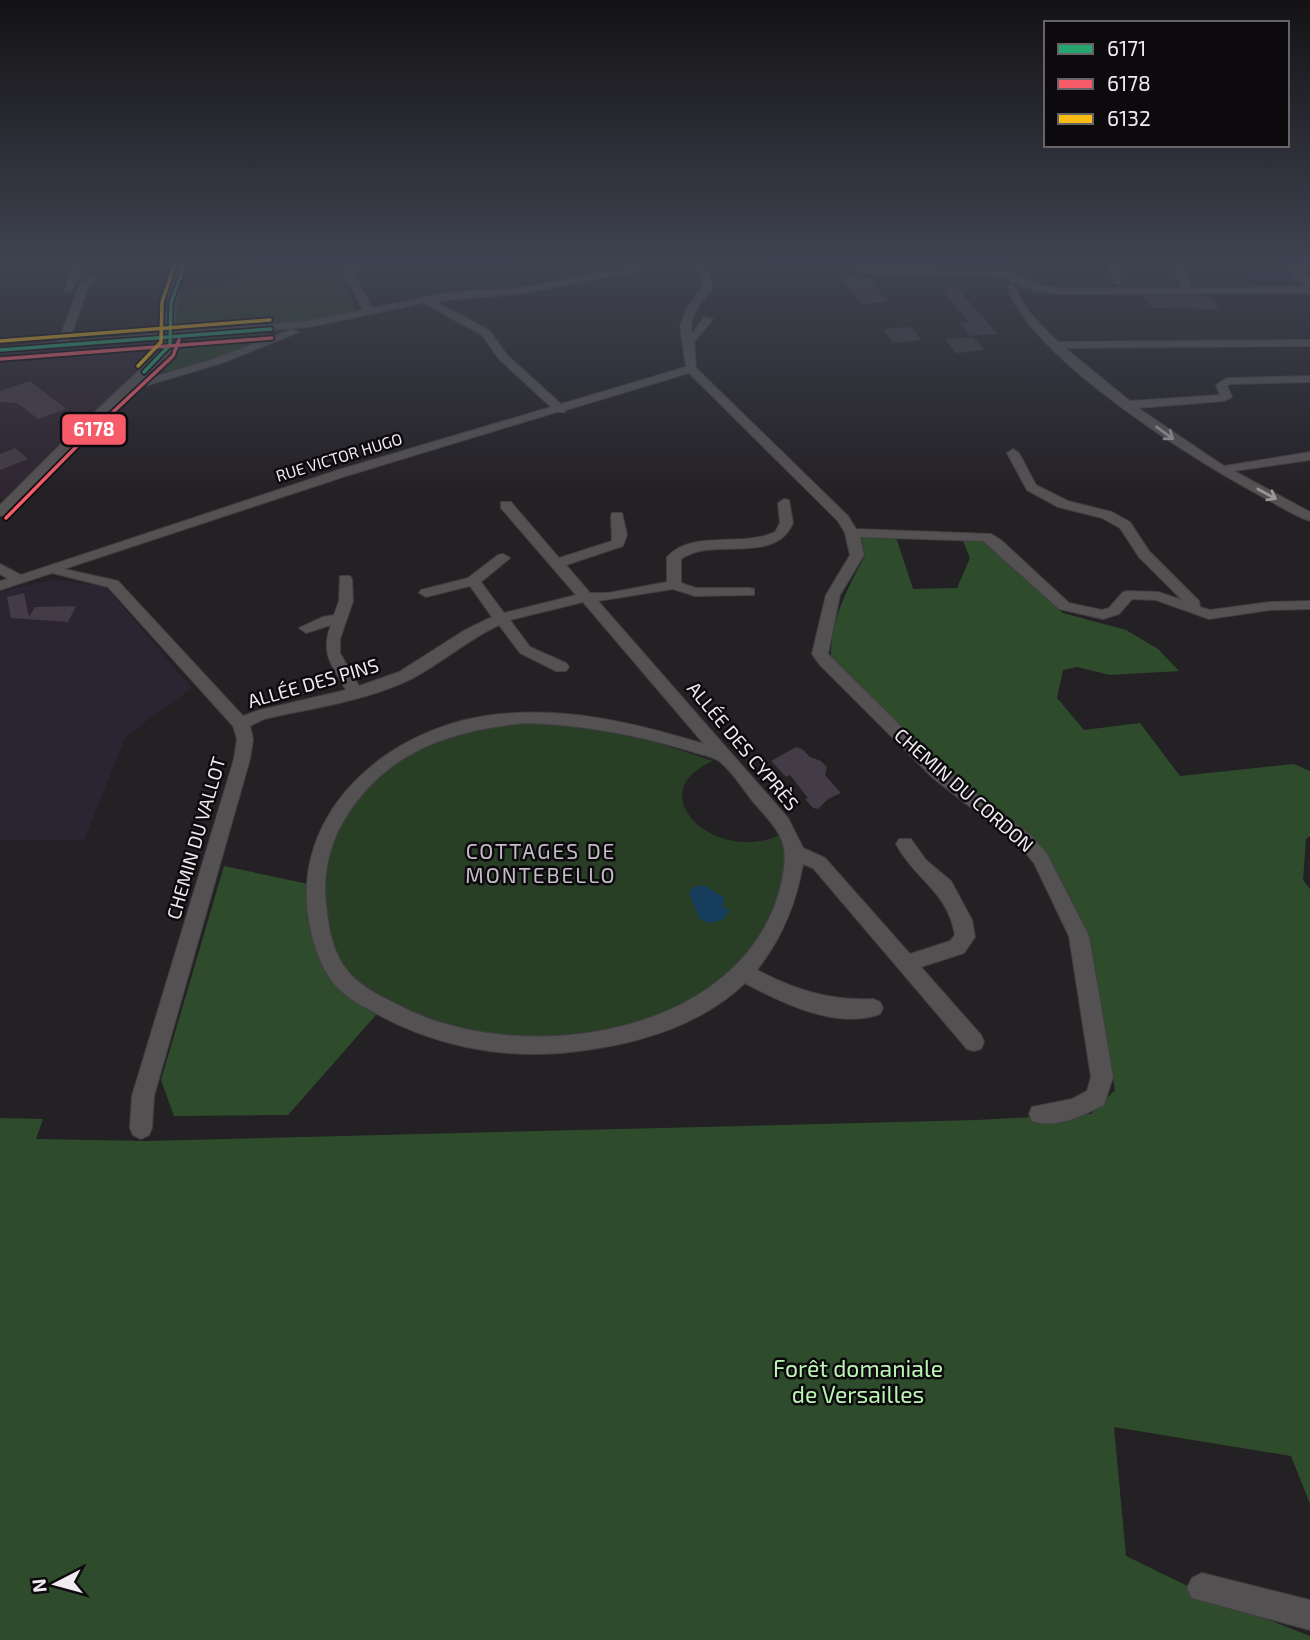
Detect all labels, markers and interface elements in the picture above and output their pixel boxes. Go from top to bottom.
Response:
legend [1044,21,1289,147]
text: 6171 [1107,35,1146,60]
text: 6178 [1107,70,1151,95]
text: 6132 [1107,105,1151,130]
line badge: 6178 [61,413,127,446]
text: 6178 [73,417,115,440]
one-way arrow [1155,426,1174,440]
street label: RUE VICTOR HUGO [273,428,404,485]
one-way arrow [1257,487,1277,501]
street label: ALLÉE DES PINS [245,653,381,712]
street label: ALLÉE DES CYPRÈS [683,677,804,815]
street label: CHEMIN DU CORDON [890,723,1039,856]
street label: CHEMIN DU VALLOT [161,754,230,922]
district label: COTTAGES DE MONTEBELLO [465,838,617,887]
park label: Forêt domaniale de Versailles [773,1354,943,1408]
north arrow [21,1549,91,1619]
text: N [26,1578,51,1594]

